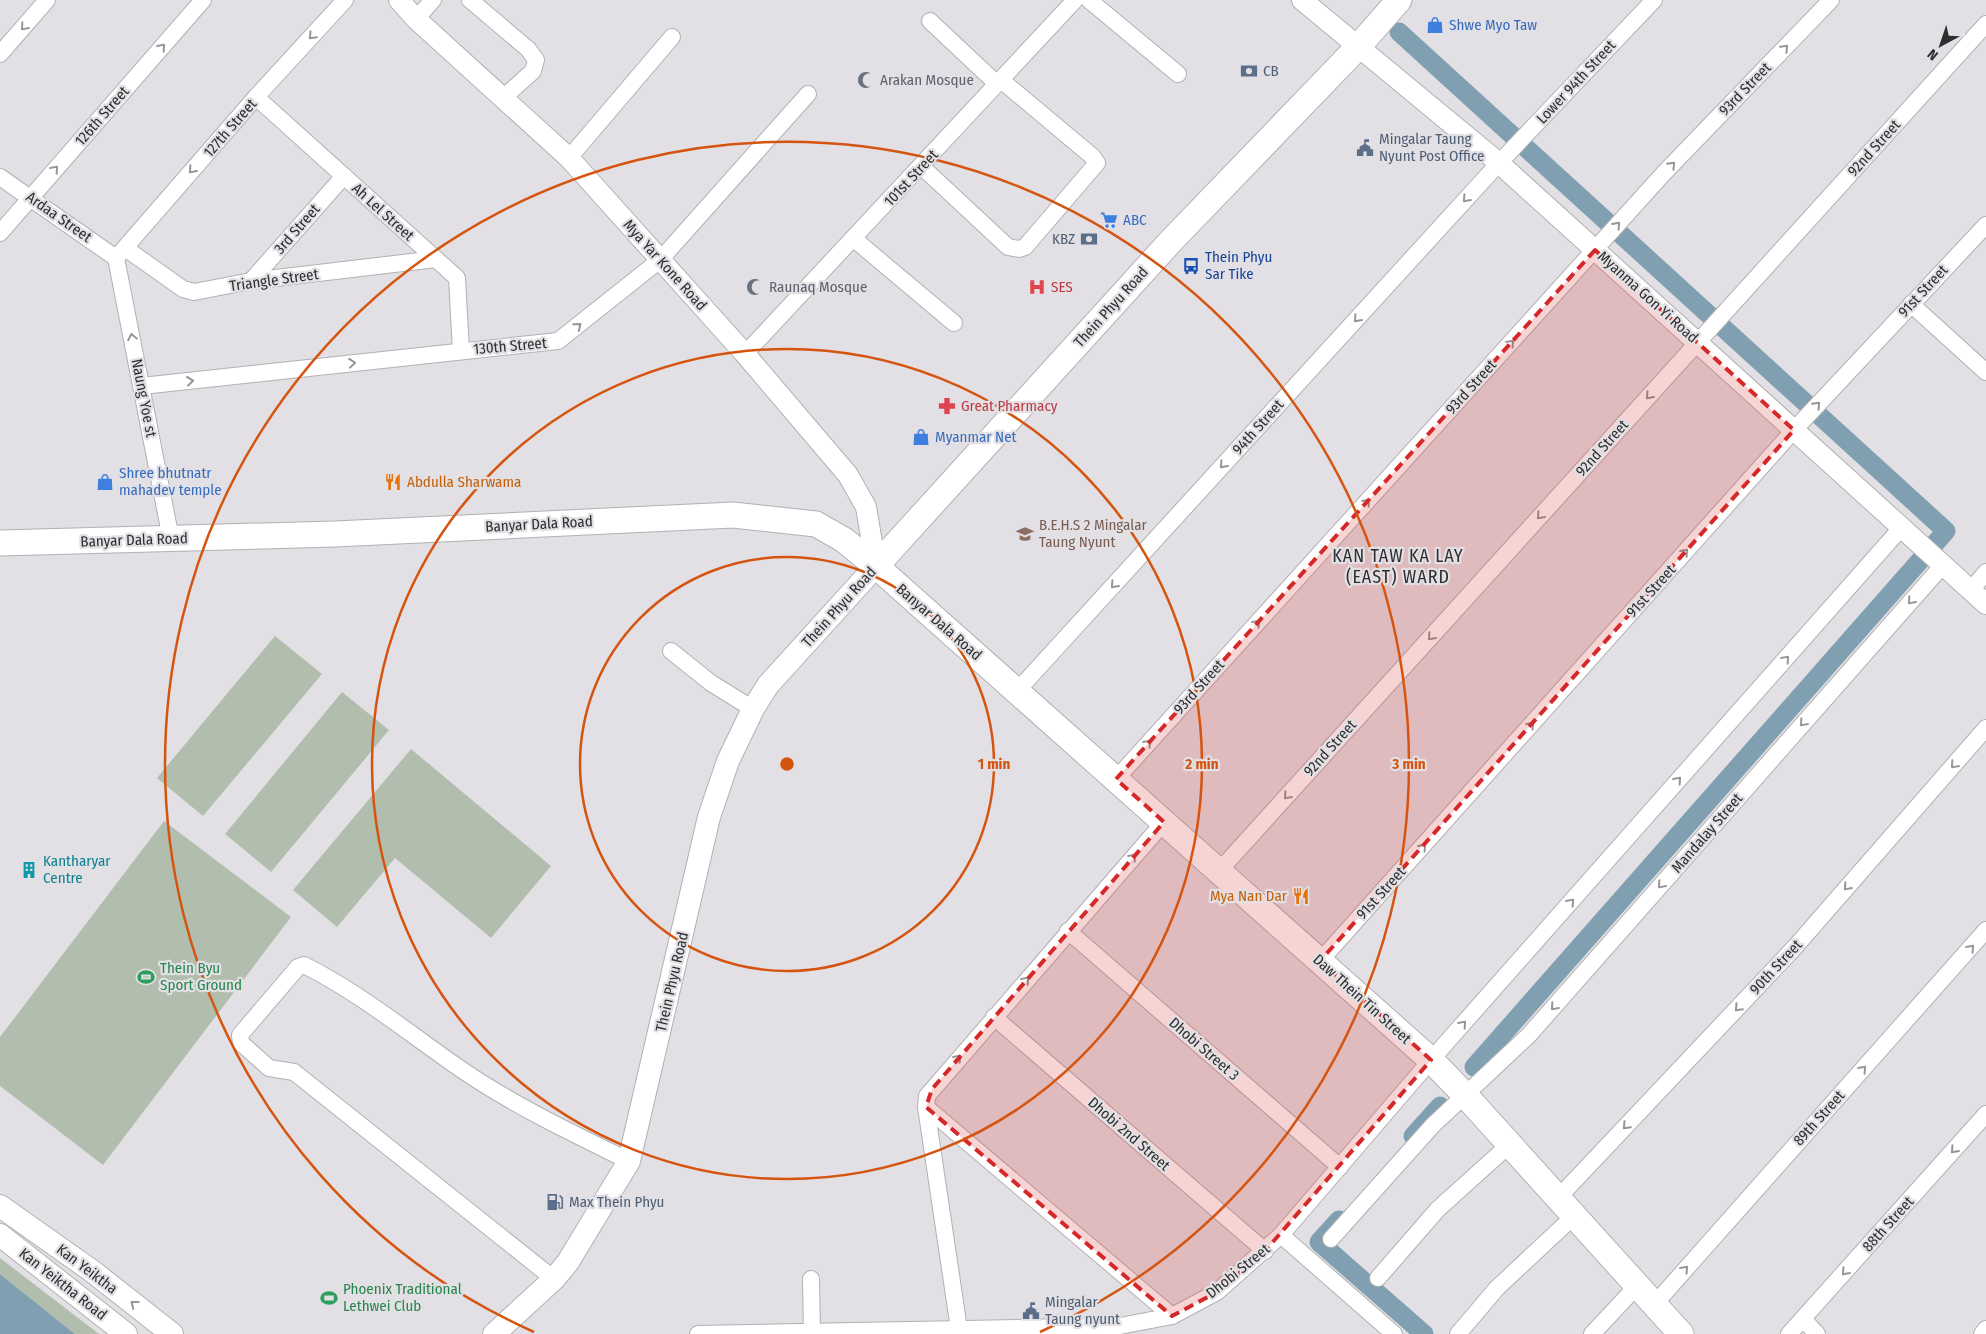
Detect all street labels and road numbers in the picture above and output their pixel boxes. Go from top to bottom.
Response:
street label: Lower 94th Street [1533,36,1619,128]
street label: 93rd Street [1715,59,1775,119]
street label: 126th Street [71,82,133,150]
street label: 127th Street [200,95,260,161]
street label: 92nd Street [1844,116,1904,180]
street label: 101st Street [880,146,942,210]
street label: Ah Lel Street [348,179,418,245]
street label: Ardaa Street [23,188,95,246]
street label: 3rd Street [271,200,324,258]
street label: Mya Yar Kone Road [620,216,710,314]
street label: Myanma Gon Yi Road [1594,247,1702,347]
street label: 91st Street [1894,261,1952,321]
street label: Thein Phyu Road [1070,263,1152,351]
street label: Triangle Street [228,265,320,295]
street label: 130th Street [473,334,548,358]
street label: 93rd Street [1442,356,1500,418]
street label: Naung Yoe st [128,357,160,439]
street label: 94th Street [1229,396,1287,458]
street label: 92nd Street [1572,416,1632,480]
street label: Banyar Dala Road [485,512,593,536]
street label: Banyar Dala Road [80,529,188,551]
street label: 91st Street [1623,561,1679,621]
street label: Thein Phyu Road [798,563,880,651]
street label: Banyar Dala Road [893,580,985,664]
street label: 93rd Street [1170,656,1228,718]
street label: 92nd Street [1300,716,1360,780]
street label: Mandalay Street [1668,790,1746,876]
street label: 91st Street [1353,863,1409,923]
street label: Thein Phyu Road [652,930,692,1034]
street label: 90th Street [1746,936,1806,998]
street label: Daw Thein Tin Street [1309,950,1415,1048]
street label: Dhobi Street 3 [1165,1014,1243,1084]
street label: 89th Street [1790,1087,1848,1149]
street label: Dhobi 2nd Street [1084,1093,1174,1175]
street label: 88th Street [1858,1193,1918,1255]
street label: Kan Yeiktha [53,1240,121,1298]
street label: Dhobi Street [1203,1240,1274,1302]
street label: Kan Yeiktha Road [16,1244,110,1324]

